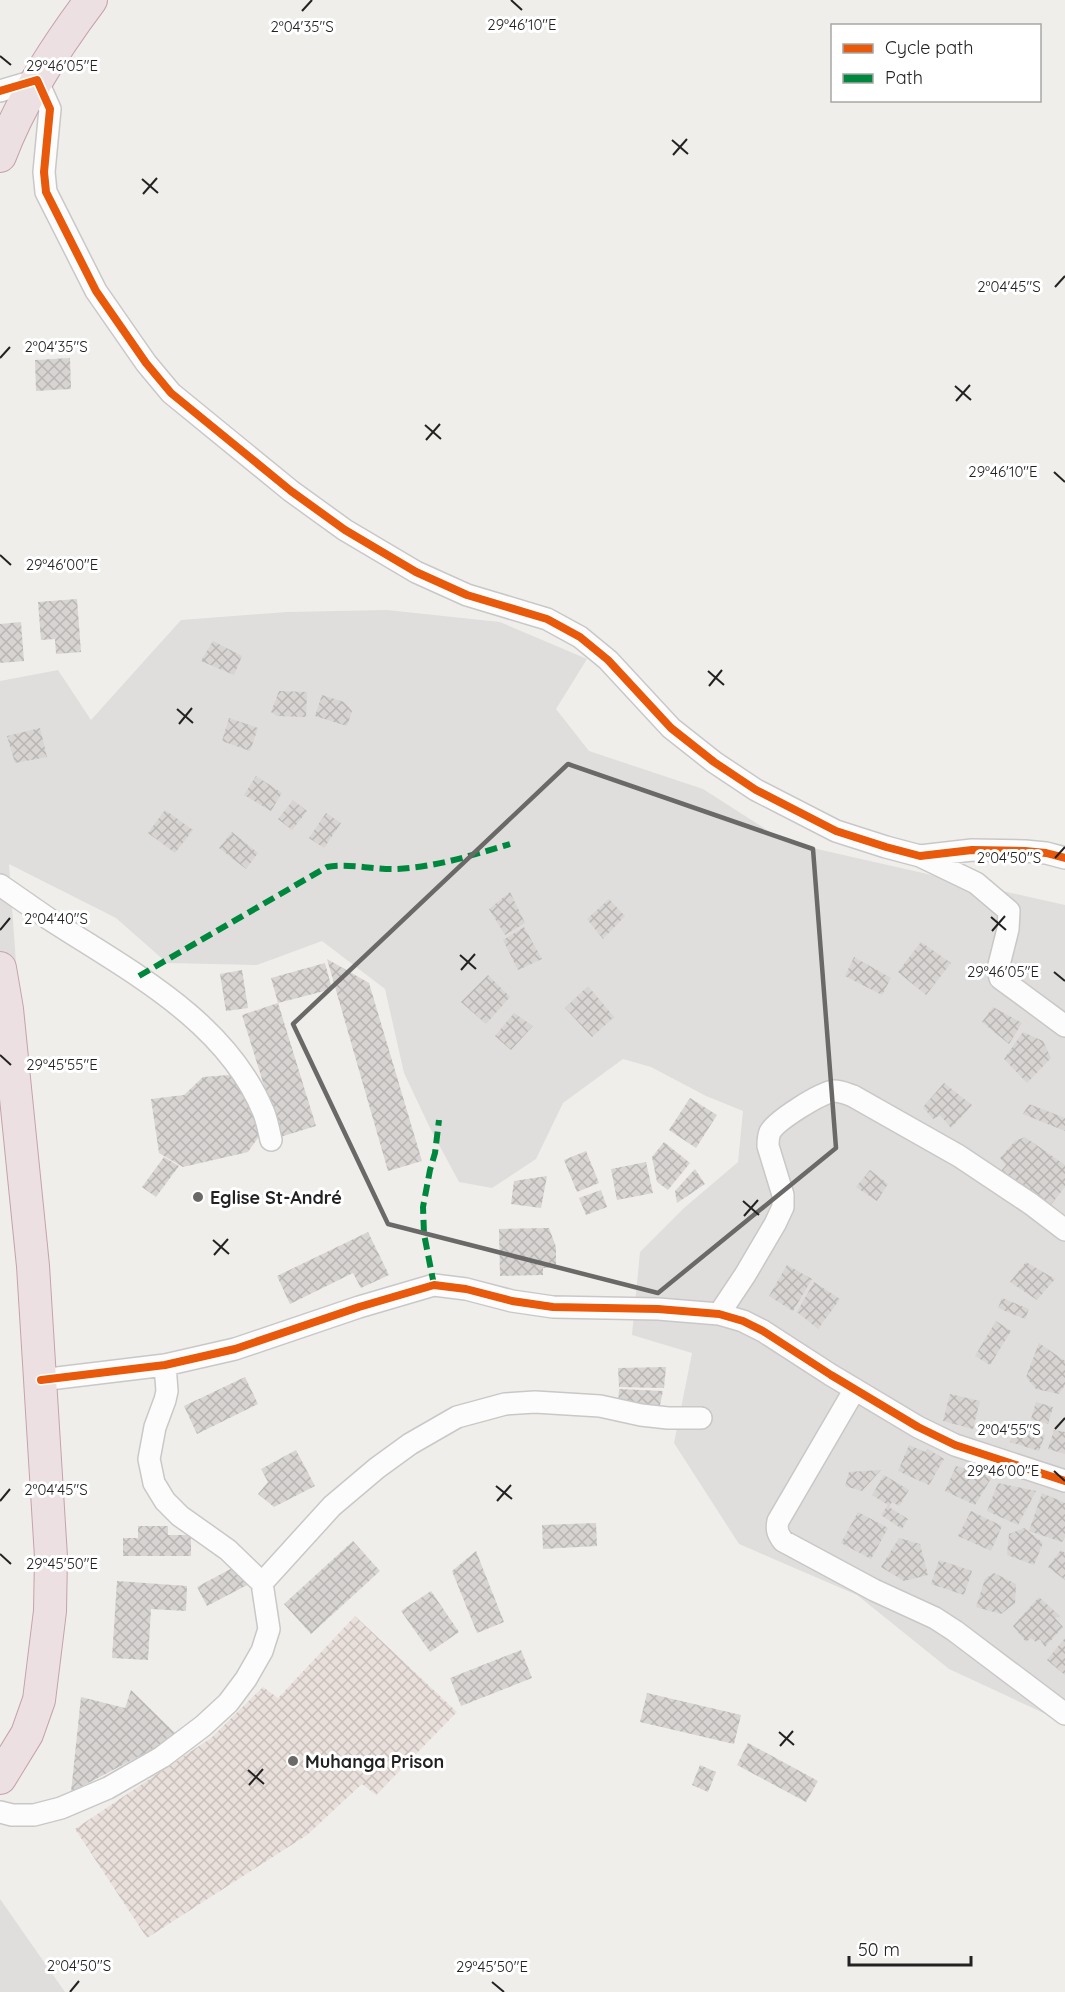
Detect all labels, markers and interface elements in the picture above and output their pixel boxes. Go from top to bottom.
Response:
text: 29°46'10"E [487,15,557,34]
text: 2°04'35"S [270,17,334,36]
legend [831,24,1041,102]
text: Cycle path [885,36,973,59]
text: 29°46'05"E [26,56,98,75]
text: Path [885,66,923,89]
text: 2°04'45"S [977,277,1041,296]
text: 2°04'35"S [24,337,88,356]
text: 29°46'10"E [968,462,1038,481]
text: 29°46'00"E [26,555,98,574]
text: 2°04'50"S [977,848,1041,867]
text: 2°04'40"S [24,909,88,928]
text: 29°46'05"E [967,962,1039,981]
text: 29°45'55"E [26,1055,98,1074]
place label: Eglise St-André [210,1186,342,1209]
marker: Eglise St-André [191,1190,205,1204]
text: 2°04'55"S [977,1420,1041,1439]
text: 29°46'00"E [967,1461,1039,1480]
text: 2°04'45"S [24,1480,88,1499]
text: 29°45'50"E [26,1554,98,1573]
place label: Muhanga Prison [305,1750,444,1773]
marker: Muhanga Prison [286,1754,300,1768]
scale bar [849,1929,970,1967]
text: 50 m [858,1938,900,1961]
text: 2°04'50"S [47,1956,111,1975]
text: 29°45'50"E [456,1957,528,1976]

